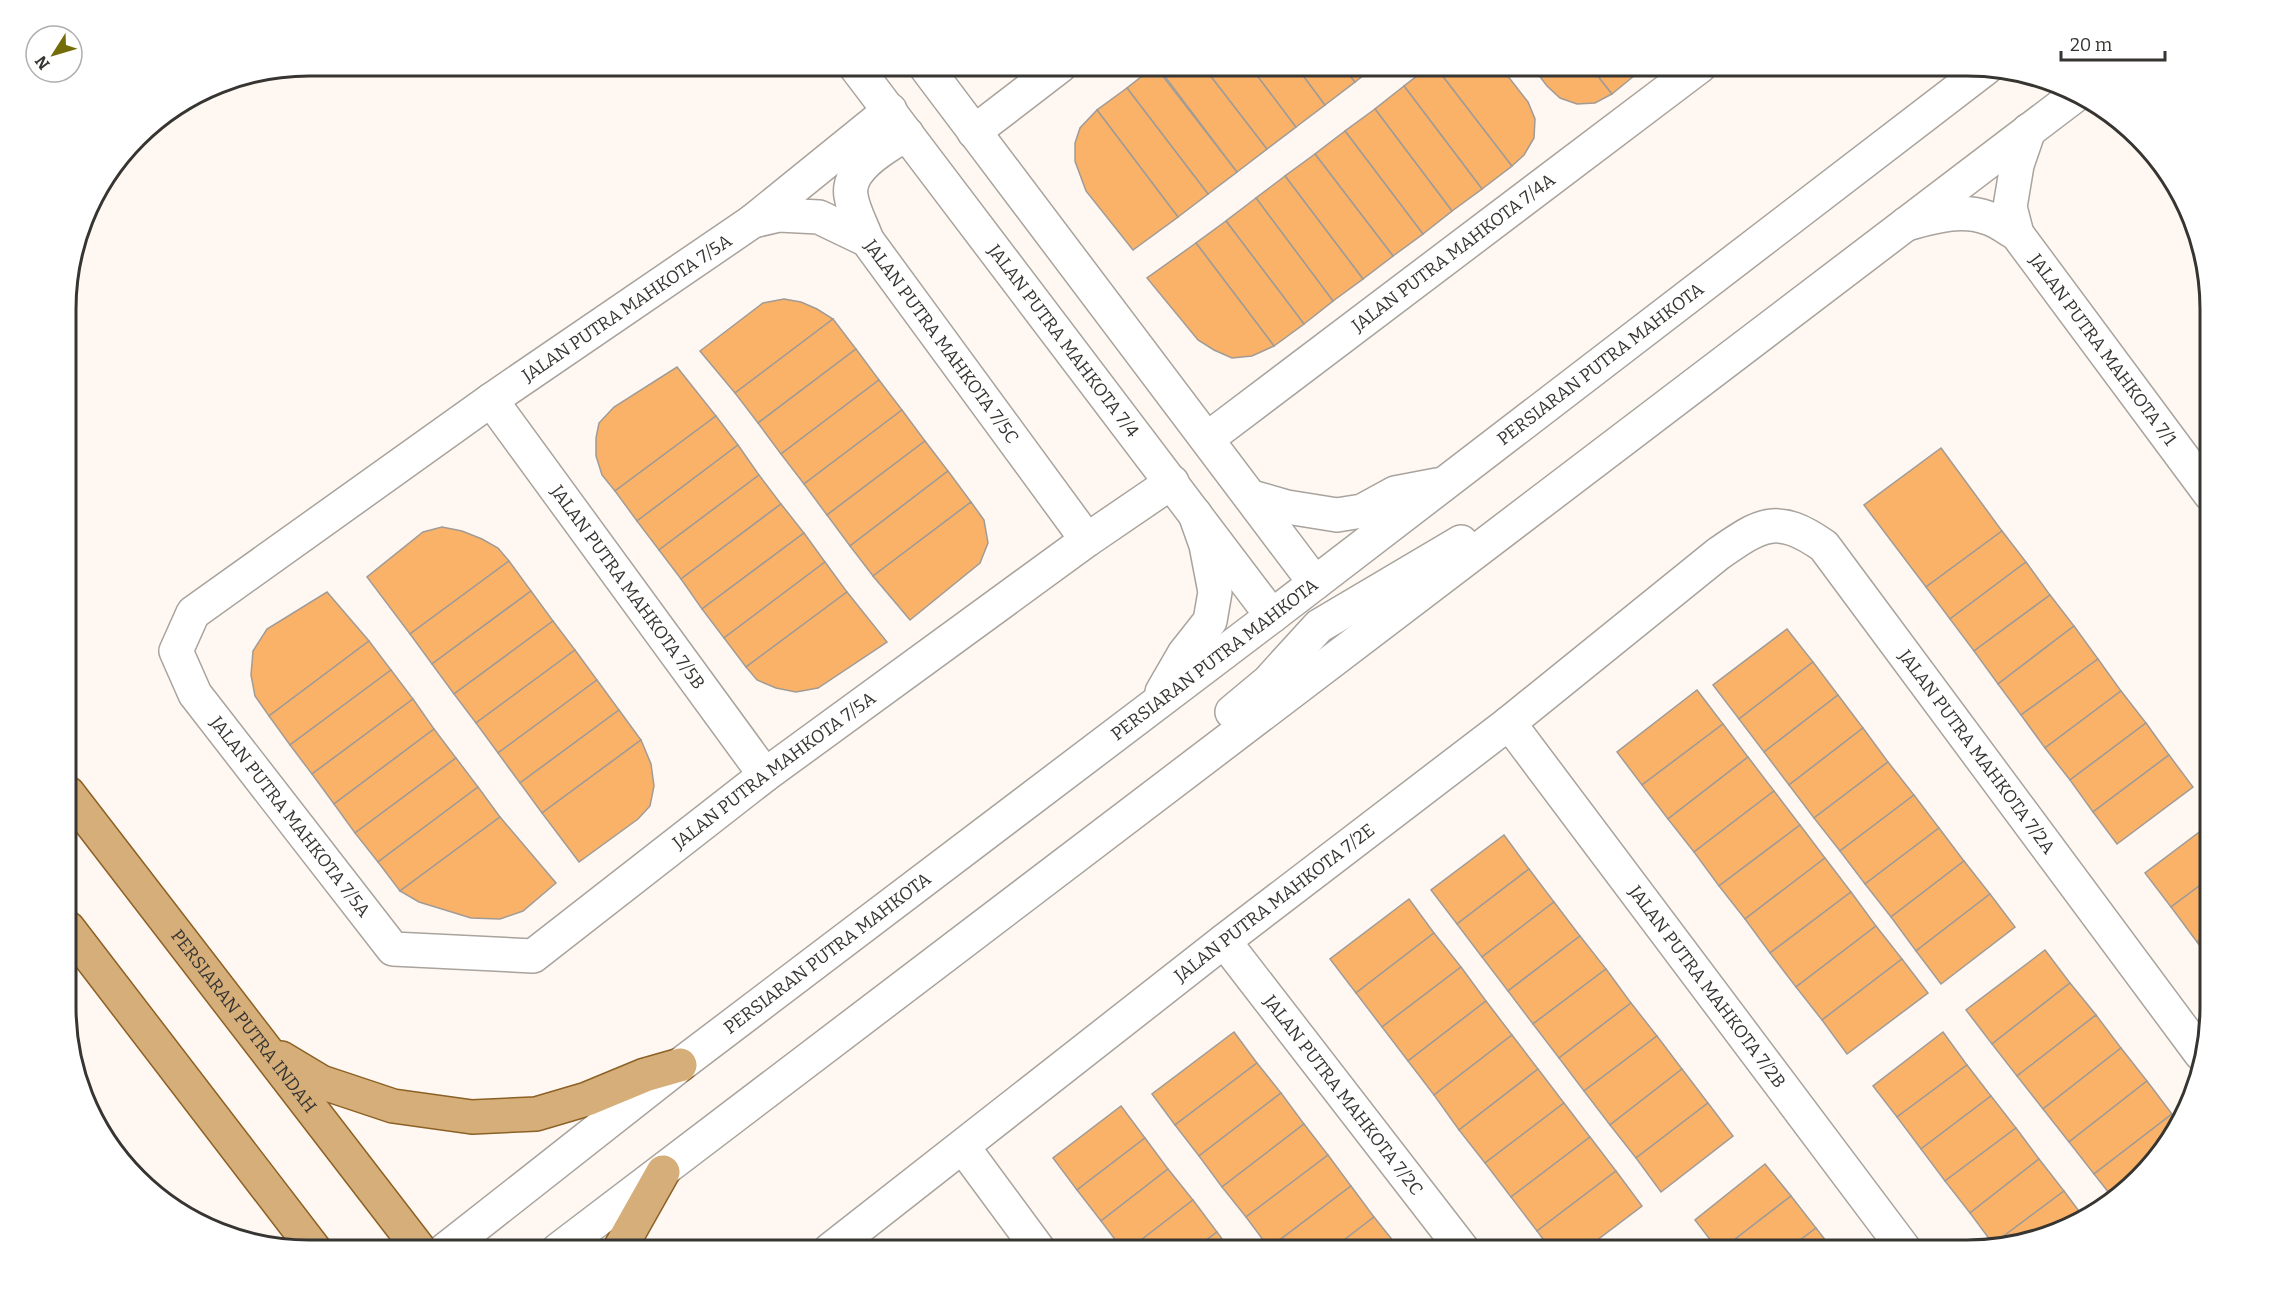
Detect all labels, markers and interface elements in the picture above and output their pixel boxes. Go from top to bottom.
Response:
north arrow [24,24,84,84]
scale bar [2061,24,2164,62]
text: 20 m [2070,34,2112,56]
text: N [31,52,54,73]
street label: JALAN PUTRA MAHKOTA 7/4A [1347,169,1560,337]
street label: JALAN PUTRA MAHKOTA 7/5A [517,229,736,387]
street label: JALAN PUTRA MAHKOTA 7/5C [859,235,1023,448]
street label: JALAN PUTRA MAHKOTA 7/4 [983,239,1144,442]
street label: JALAN PUTRA MAHKOTA 7/1 [2024,249,2182,450]
street label: PERSIARAN PUTRA MAHKOTA [1493,278,1708,450]
street label: JALAN PUTRA MAHKOTA 7/5B [546,480,710,694]
street label: PERSIARAN PUTRA MAHKOTA [1107,574,1322,745]
street label: JALAN PUTRA MAHKOTA 7/2A [1893,645,2060,858]
street label: JALAN PUTRA MAHKOTA 7/5A [668,687,880,854]
street label: JALAN PUTRA MAHKOTA 7/5A [205,711,375,922]
street label: JALAN PUTRA MAHKOTA 7/2E [1169,819,1379,987]
street label: PERSIARAN PUTRA MAHKOTA [719,868,935,1039]
street label: JALAN PUTRA MAHKOTA 7/2B [1624,881,1790,1092]
street label: PERSIARAN PUTRA INDAH [166,925,321,1117]
street label: JALAN PUTRA MAHKOTA 7/2C [1258,990,1428,1200]

